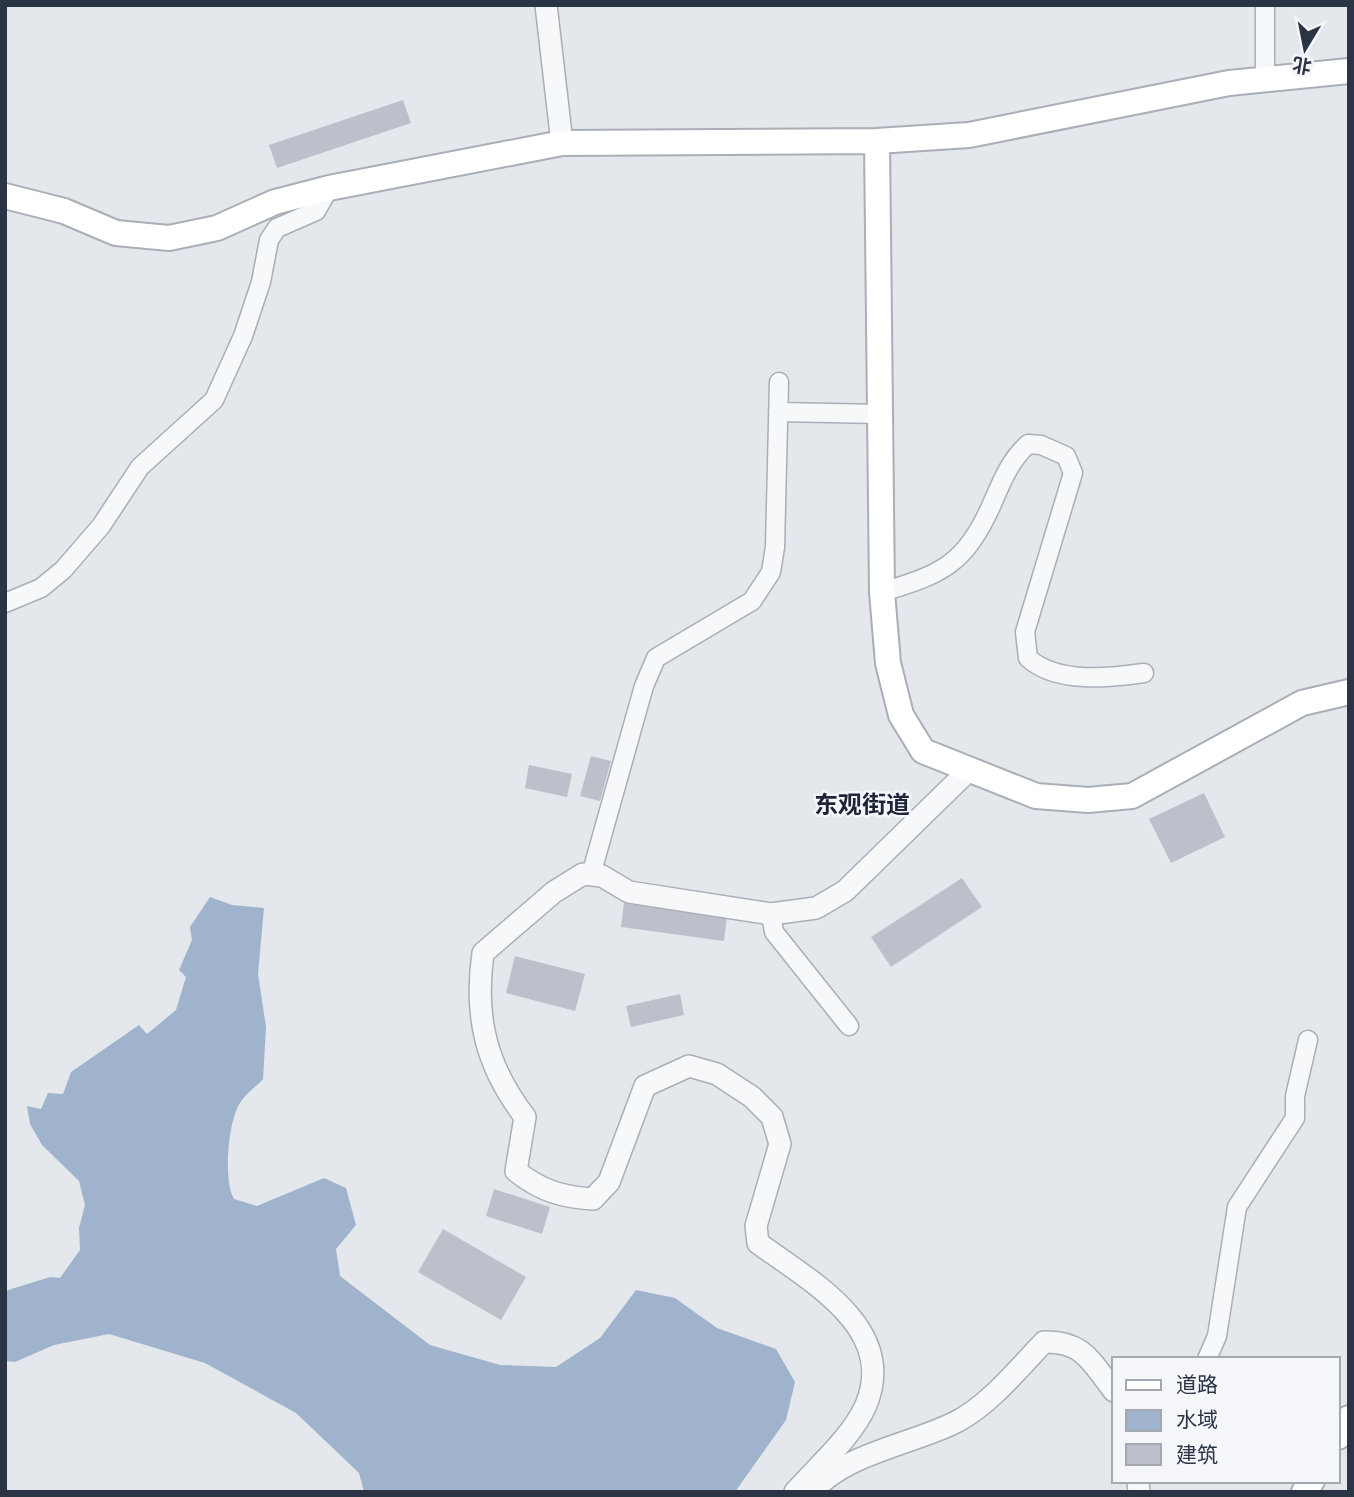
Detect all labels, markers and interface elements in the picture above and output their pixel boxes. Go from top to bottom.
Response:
north arrow [1270,14,1340,84]
text: 北 [1291,53,1313,79]
district label: 东观街道 [814,789,910,818]
legend [1112,1357,1340,1483]
text: 道路 [1176,1371,1218,1397]
text: 水域 [1176,1406,1218,1432]
text: 建筑 [1176,1441,1218,1467]

